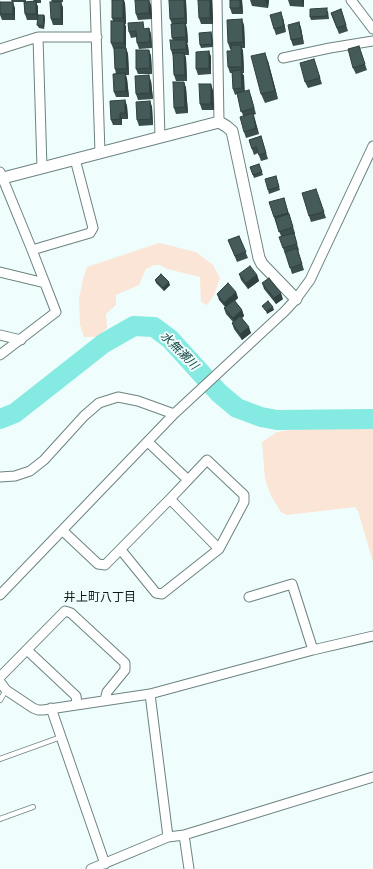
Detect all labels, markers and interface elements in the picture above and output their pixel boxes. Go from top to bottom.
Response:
water label: 水無瀬川 [157,329,201,373]
district label: 井上町八丁目 [64,591,136,605]

